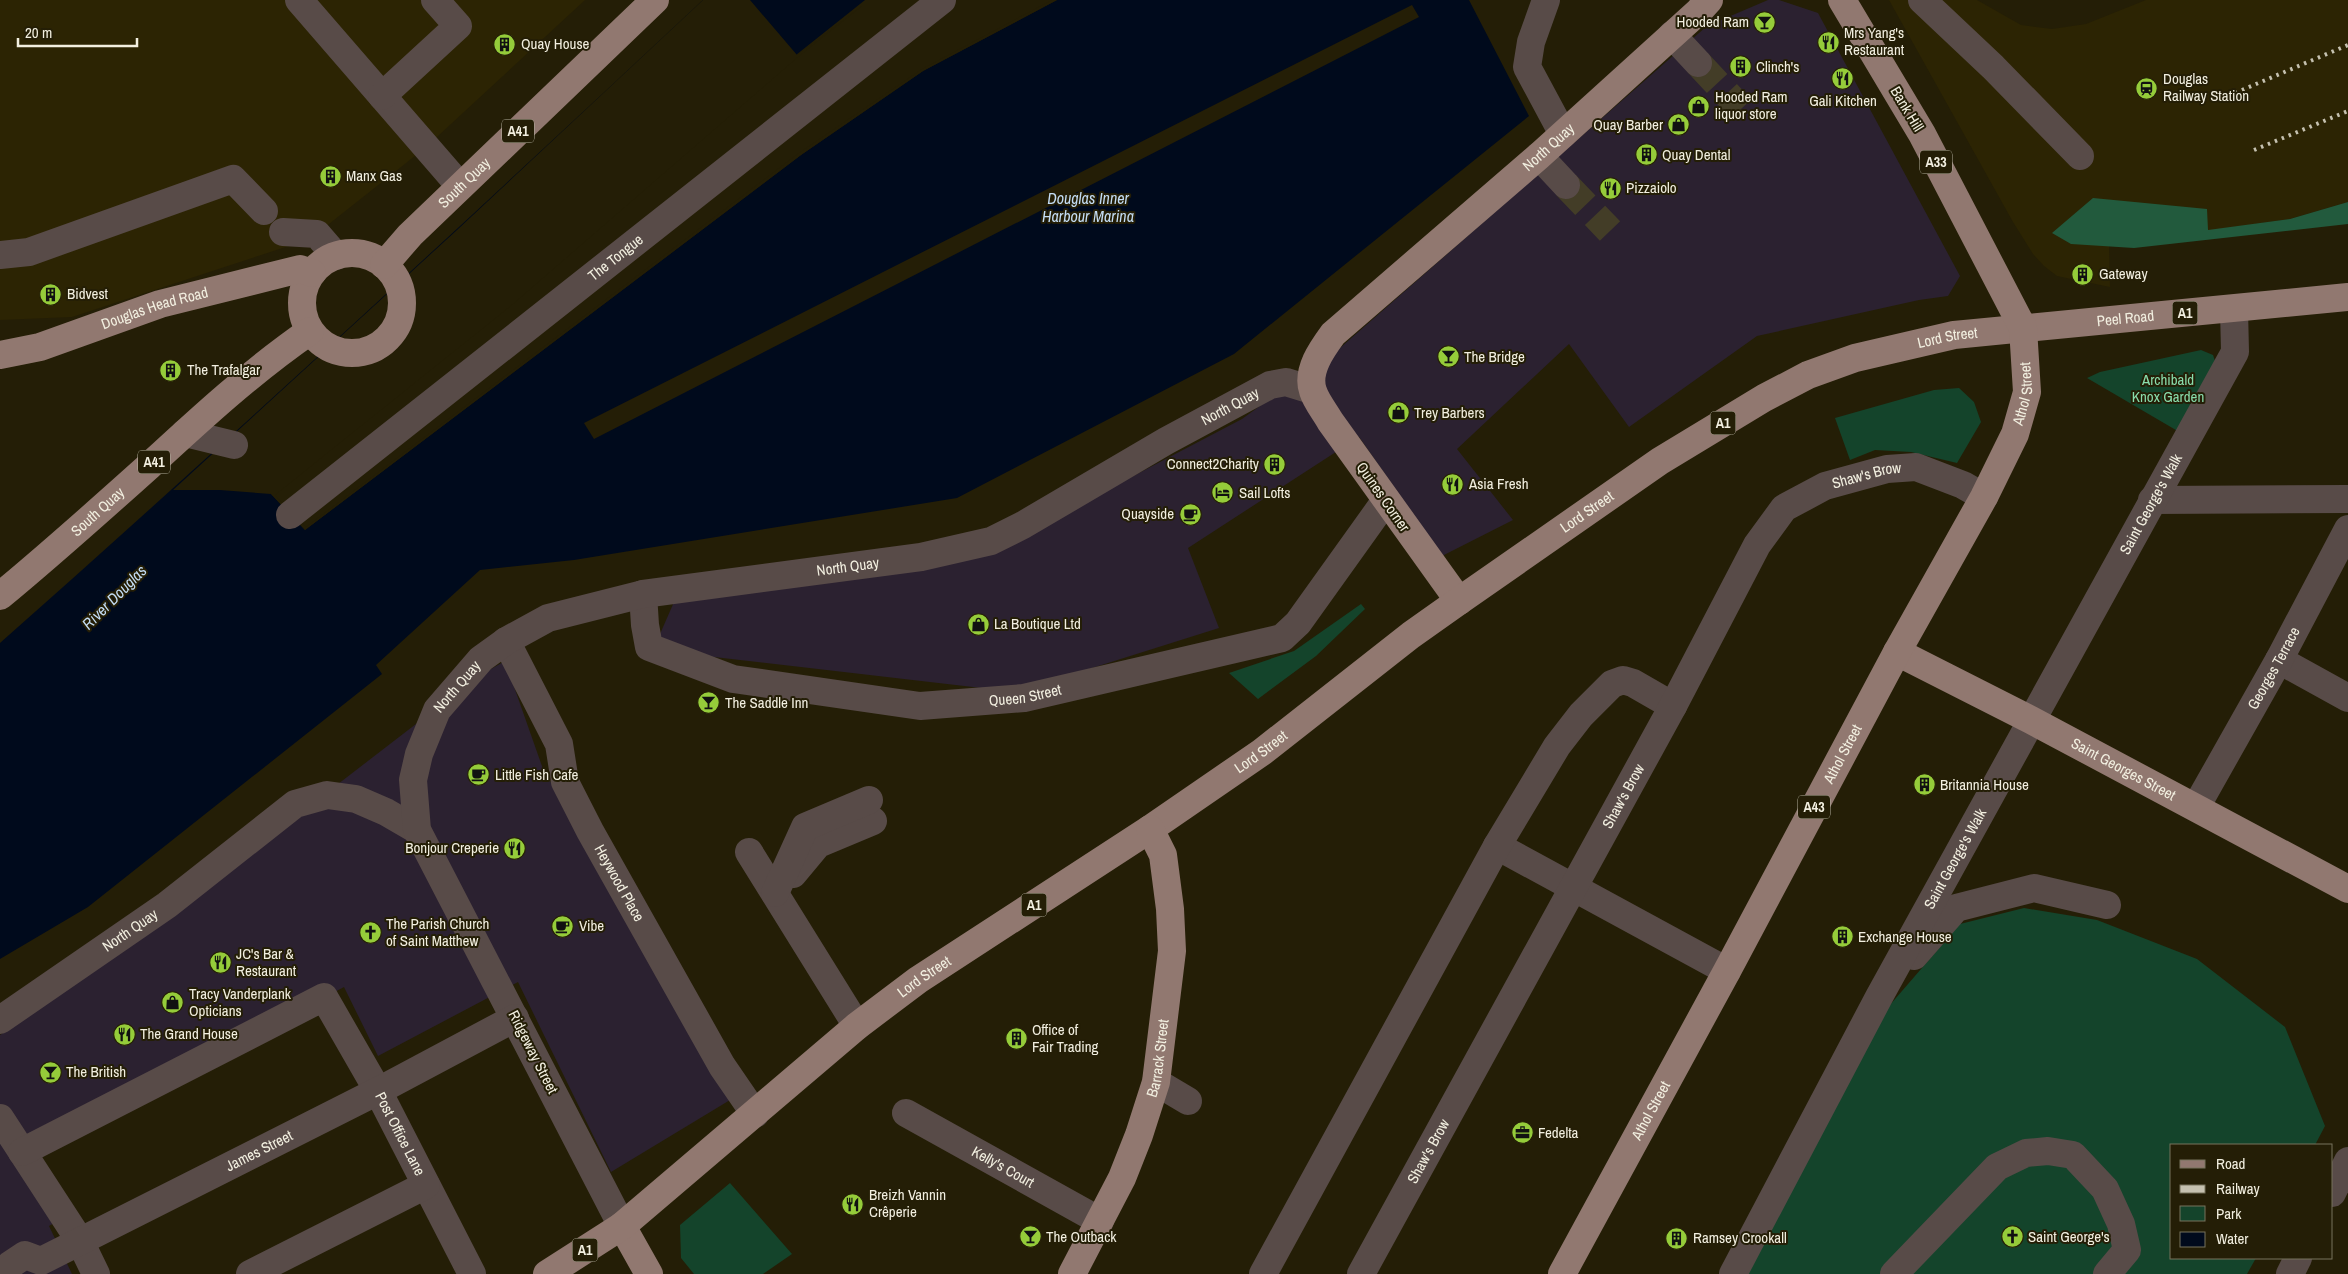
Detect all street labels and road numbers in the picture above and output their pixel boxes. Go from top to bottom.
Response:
street label: Bank Hill [1886,82,1929,135]
street label: North Quay [1518,117,1579,176]
road number: A41 [502,120,534,142]
road number: A33 [1920,150,1952,173]
street label: South Quay [433,152,495,213]
street label: The Tongue [583,229,647,286]
street label: Douglas Head Road [98,281,210,334]
road number: A1 [2172,302,2198,324]
street label: Peel Road [2096,305,2155,331]
street label: Lord Street [1915,322,1979,353]
street label: Athol Street [2007,361,2037,429]
street label: North Quay [1197,381,1263,430]
road number: A1 [1710,412,1736,434]
street label: Saint George's Walk [2114,449,2187,558]
road number: A41 [138,451,170,474]
street label: Shaw's Brow [1829,457,1902,494]
street label: Quines Corner [1352,458,1415,536]
street label: South Quay [66,481,129,541]
street label: Lord Street [1556,485,1618,537]
street label: North Quay [815,552,881,581]
street label: Georges Terrace [2242,623,2305,713]
street label: North Quay [428,655,486,717]
street label: Queen Street [988,679,1064,711]
street label: Athol Street [1817,720,1867,788]
street label: Lord Street [1230,725,1292,778]
street label: Saint Georges Street [2068,732,2180,806]
street label: Shaw's Brow [1597,760,1649,832]
road number: A43 [1798,796,1830,819]
street label: Saint George's Walk [1919,804,1992,913]
street label: Heywood Place [590,840,650,925]
road number: A1 [1022,894,1046,916]
street label: North Quay [98,903,162,956]
street label: Lord Street [893,950,955,1002]
street label: Ridgeway Street [503,1006,564,1098]
street label: Barrack Street [1141,1017,1174,1100]
street label: Athol Street [1625,1077,1675,1145]
street label: Post Office Lane [370,1088,431,1179]
street label: Shaw's Brow [1402,1115,1454,1187]
street label: James Street [222,1125,297,1176]
street label: Kelly's Court [968,1141,1039,1193]
road number: A1 [572,1238,598,1262]

